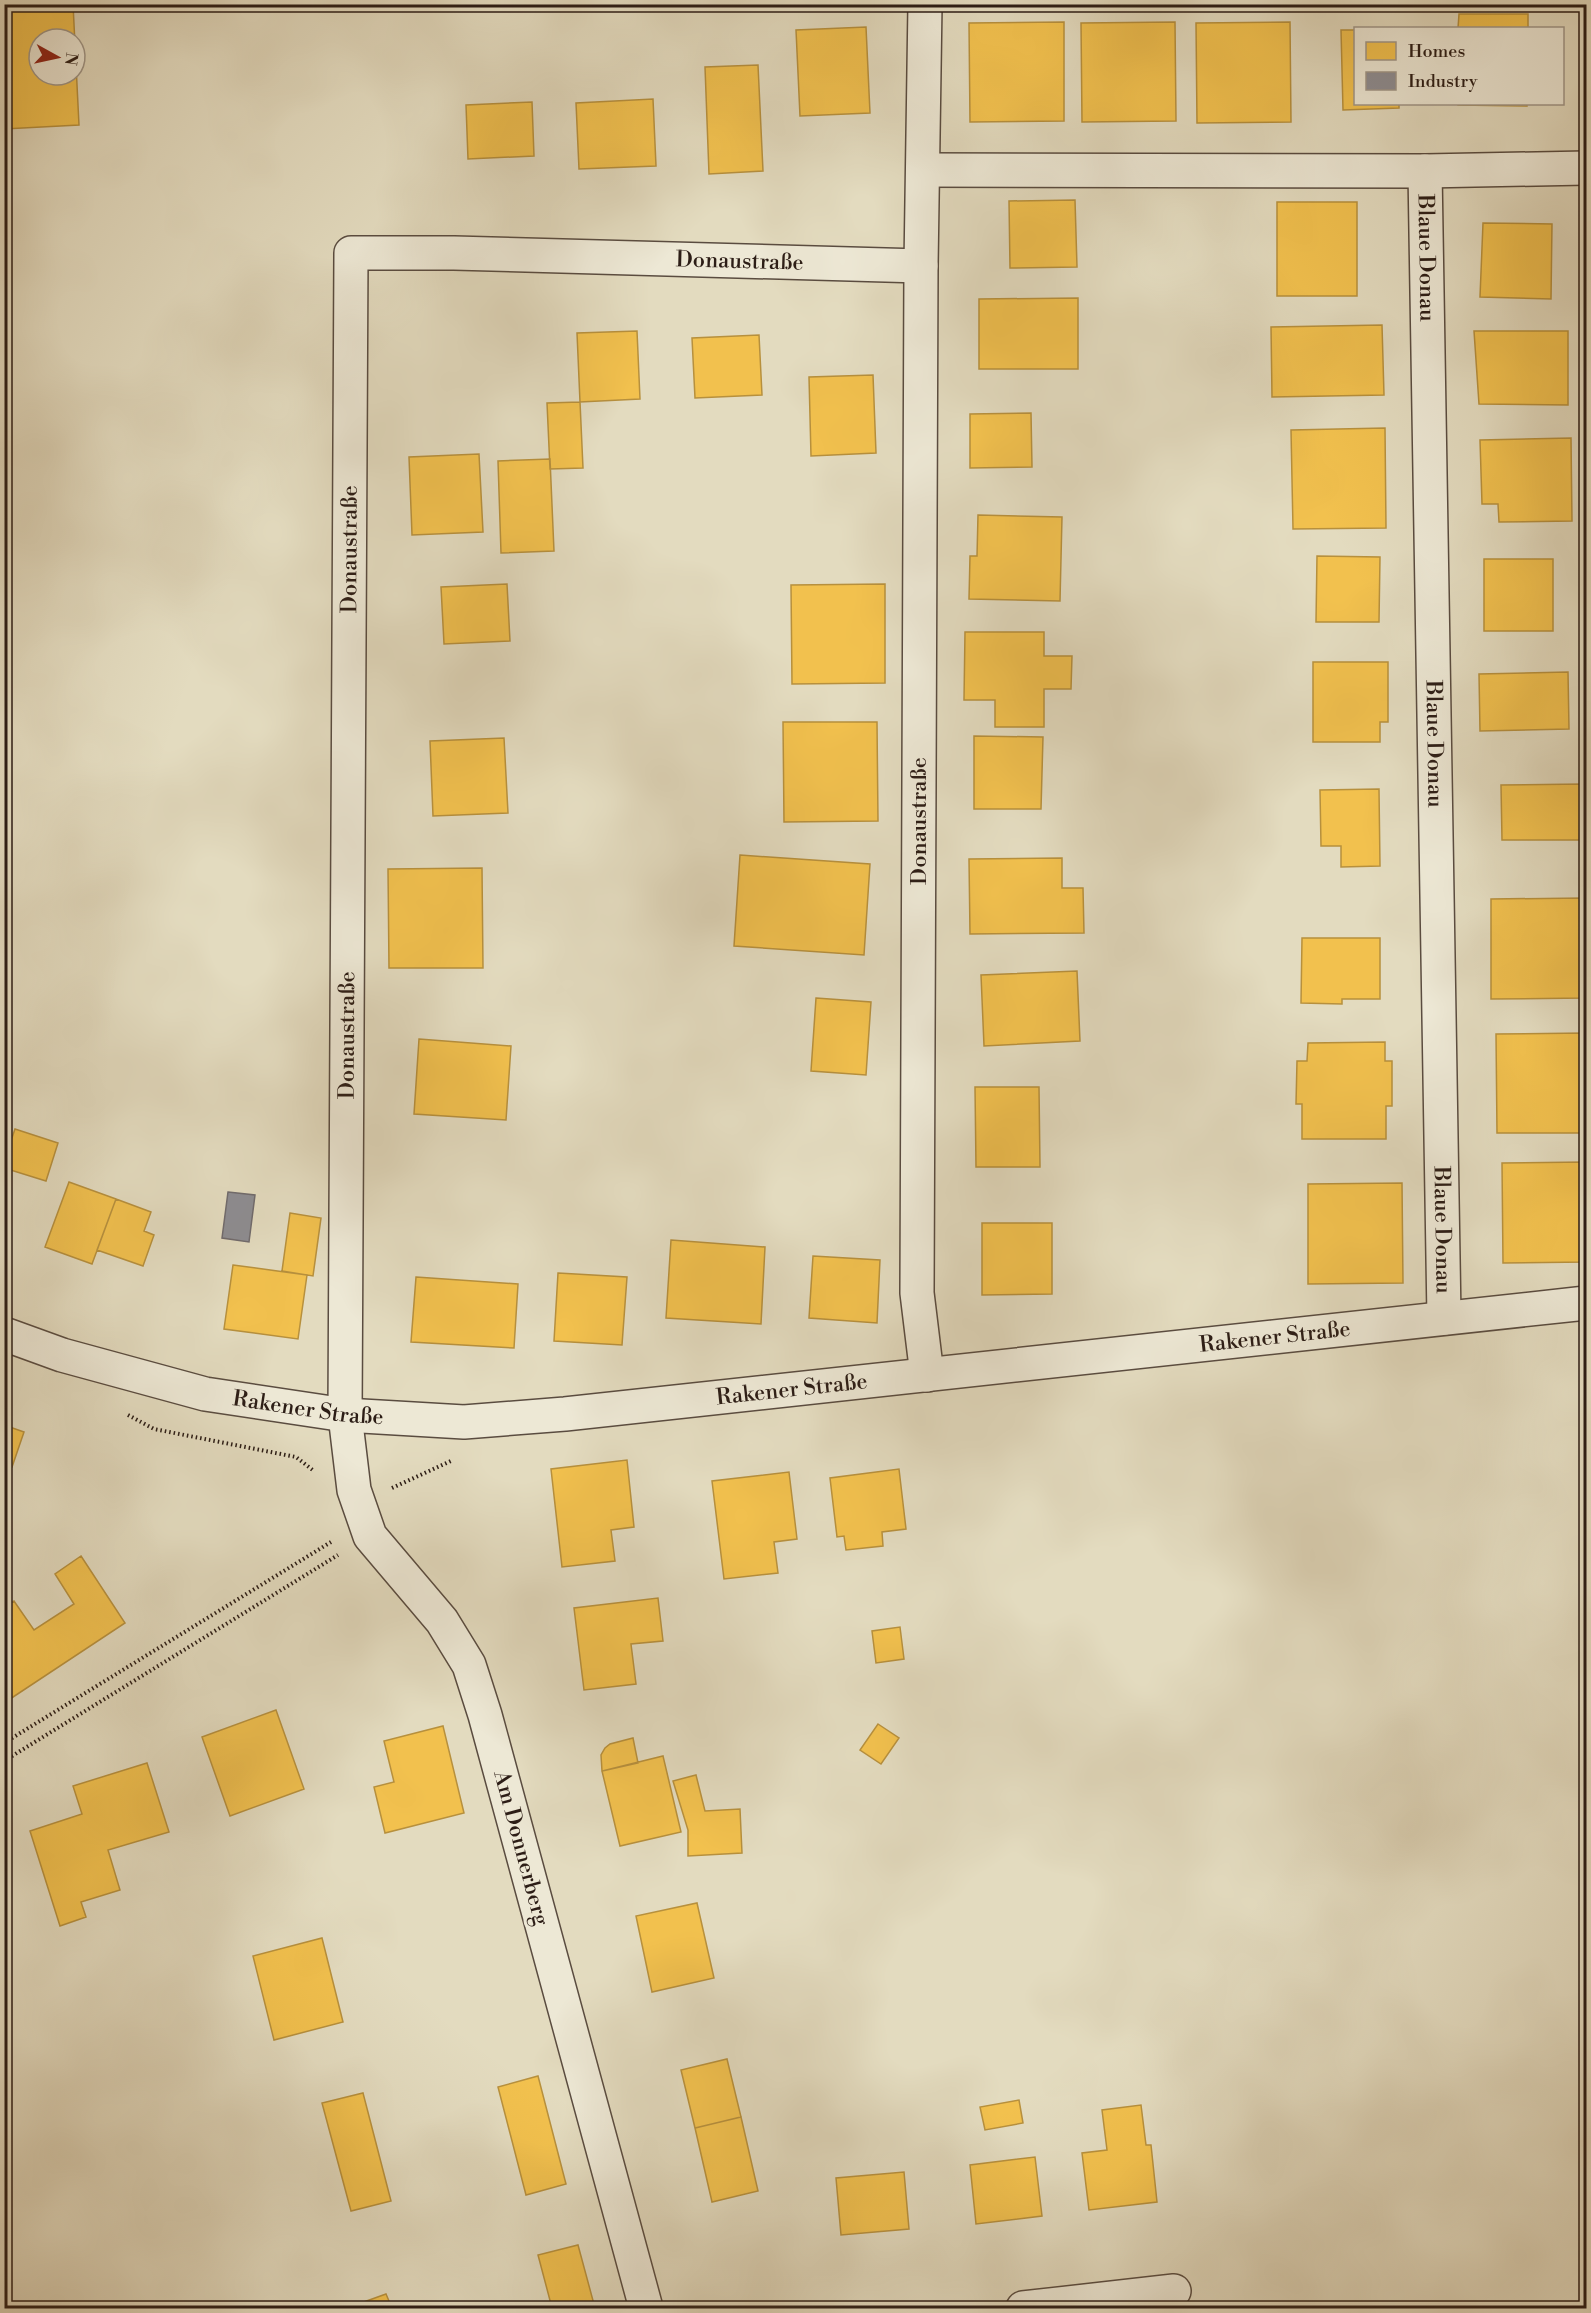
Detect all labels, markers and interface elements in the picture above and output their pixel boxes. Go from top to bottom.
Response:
north arrow [27,27,87,87]
legend [1354,27,1564,105]
text: Homes [1408,40,1465,63]
text: N [60,51,82,67]
text: Industry [1408,70,1478,93]
street label: Blaue Donau [1412,193,1441,322]
street label: Donaustraße [675,246,804,276]
street label: Donaustraße [336,485,363,613]
street label: Blaue Donau [1420,679,1449,808]
street label: Donaustraße [906,757,933,885]
street label: Donaustraße [333,971,361,1099]
street label: Blaue Donau [1428,1165,1457,1294]
street label: Rakener Straße [1198,1315,1352,1358]
street label: Rakener Straße [715,1368,869,1411]
street label: Rakener Straße [231,1385,384,1431]
street label: Am Donnerberg [487,1767,555,1929]

